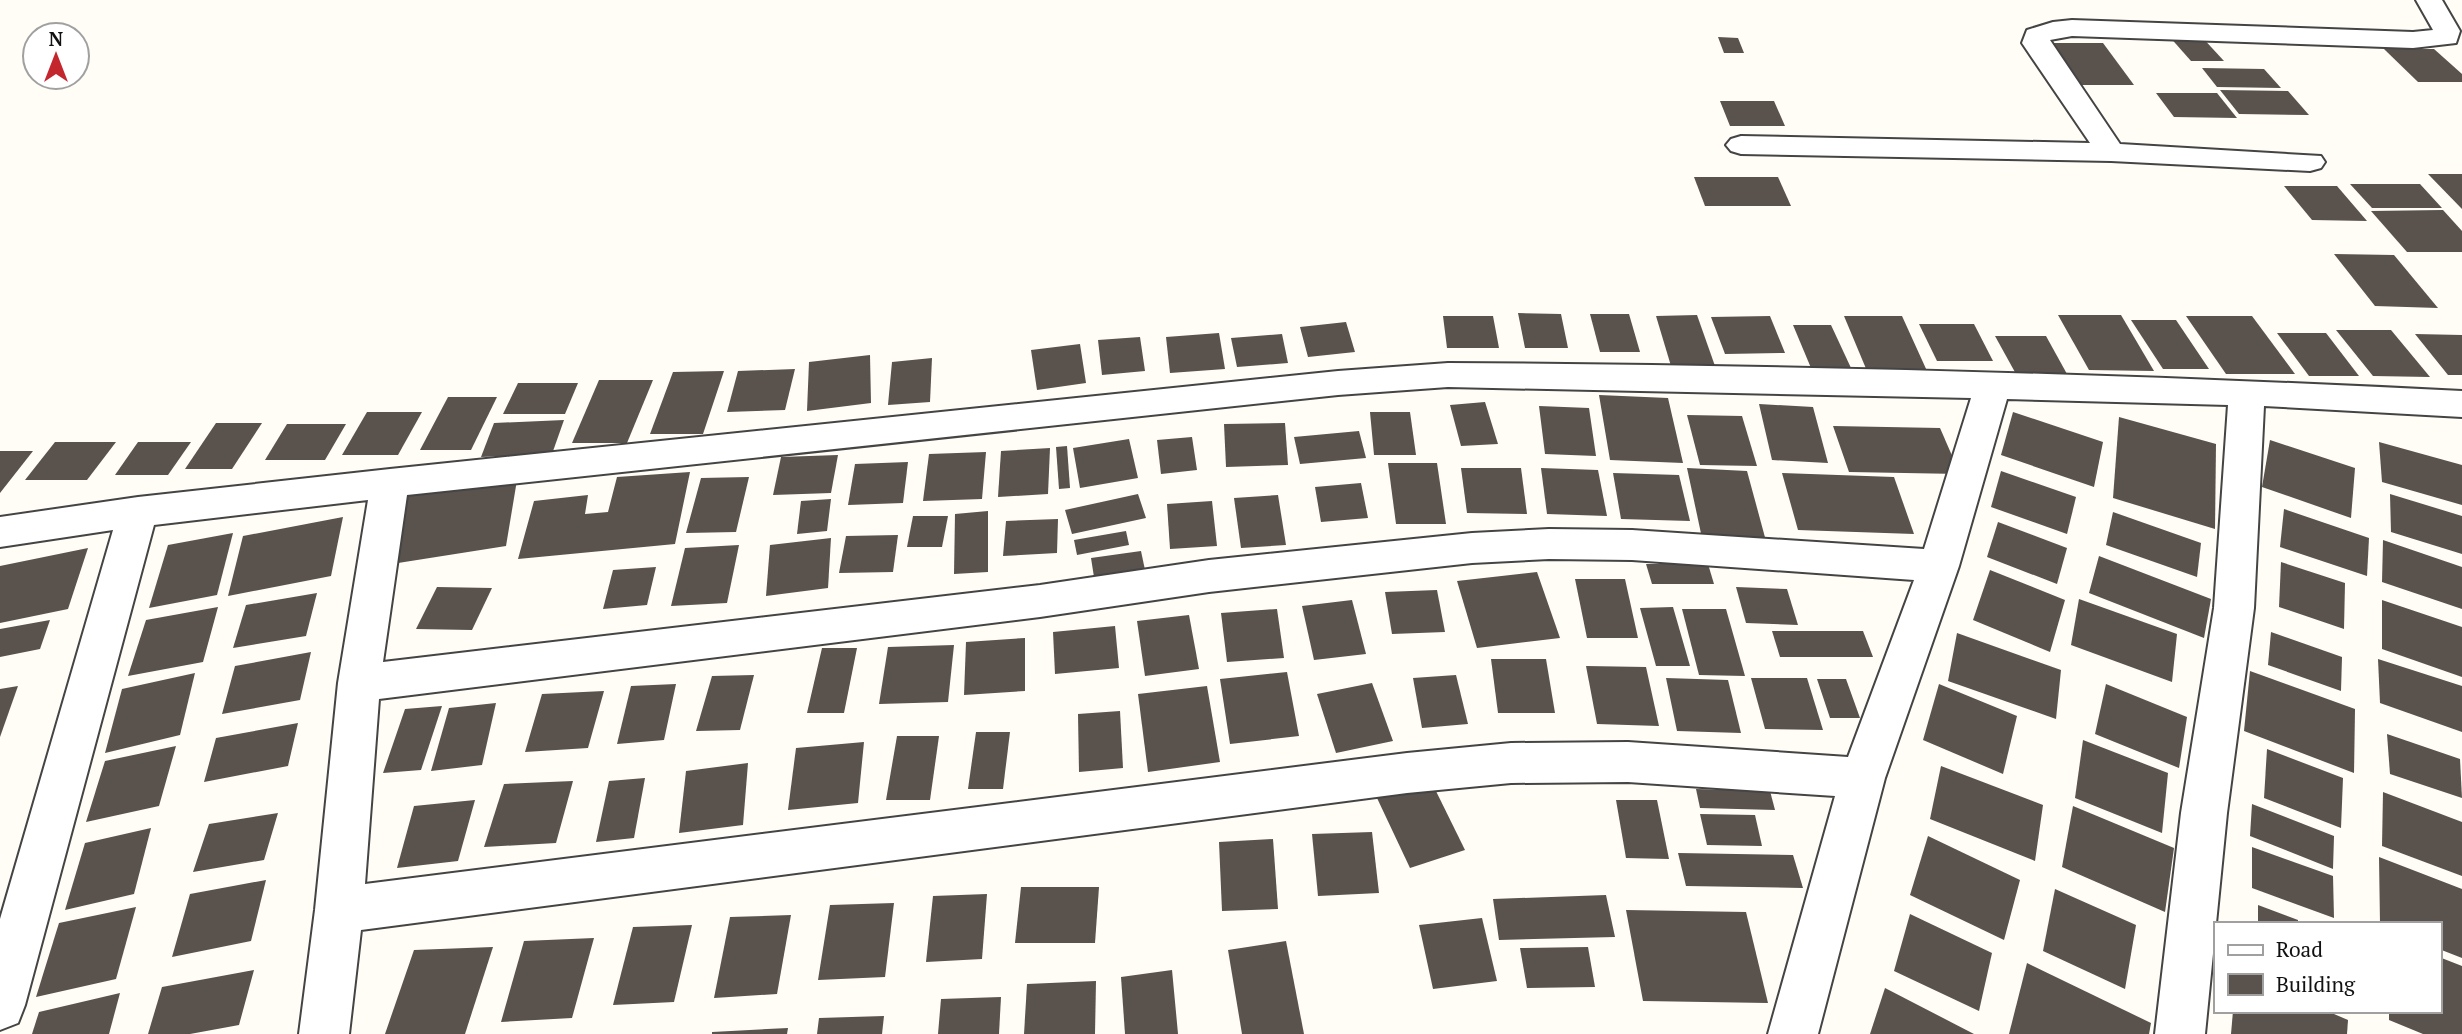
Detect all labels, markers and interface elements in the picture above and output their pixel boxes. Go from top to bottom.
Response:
north arrow [21,21,91,91]
text: N [49,26,64,51]
legend [2214,922,2441,1013]
text: Road [2276,935,2323,963]
text: Building [2276,970,2356,998]

